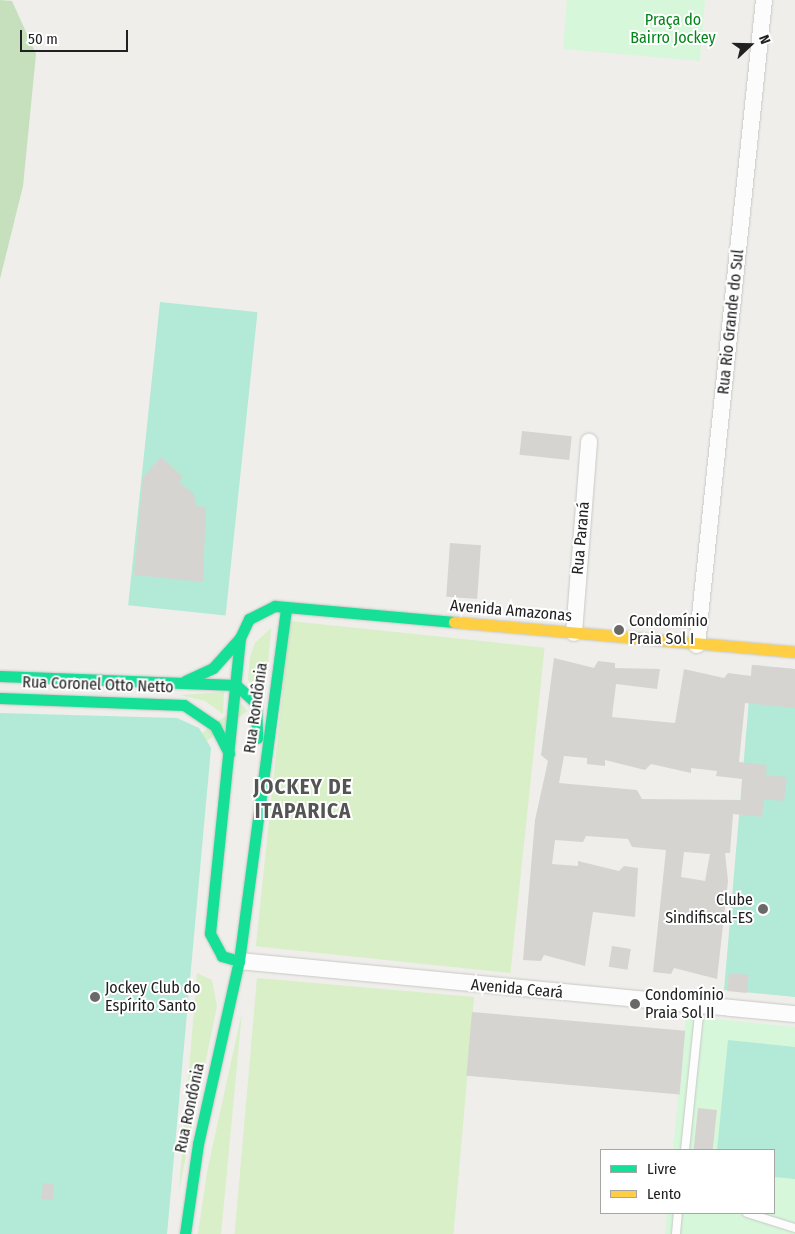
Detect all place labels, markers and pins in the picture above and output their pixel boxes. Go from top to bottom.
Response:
place label: Condomínio Praia Sol I [629,611,708,649]
marker: Condomínio Praia Sol I [613,624,625,636]
place label: Clube Sindifiscal-ES [665,890,753,928]
marker: Clube Sindifiscal-ES [757,903,769,915]
place label: Jockey Club do Espírito Santo [105,978,201,1016]
place label: Condomínio Praia Sol II [645,985,724,1023]
marker: Jockey Club do Espírito Santo [89,991,101,1003]
marker: Condomínio Praia Sol II [629,998,641,1010]

